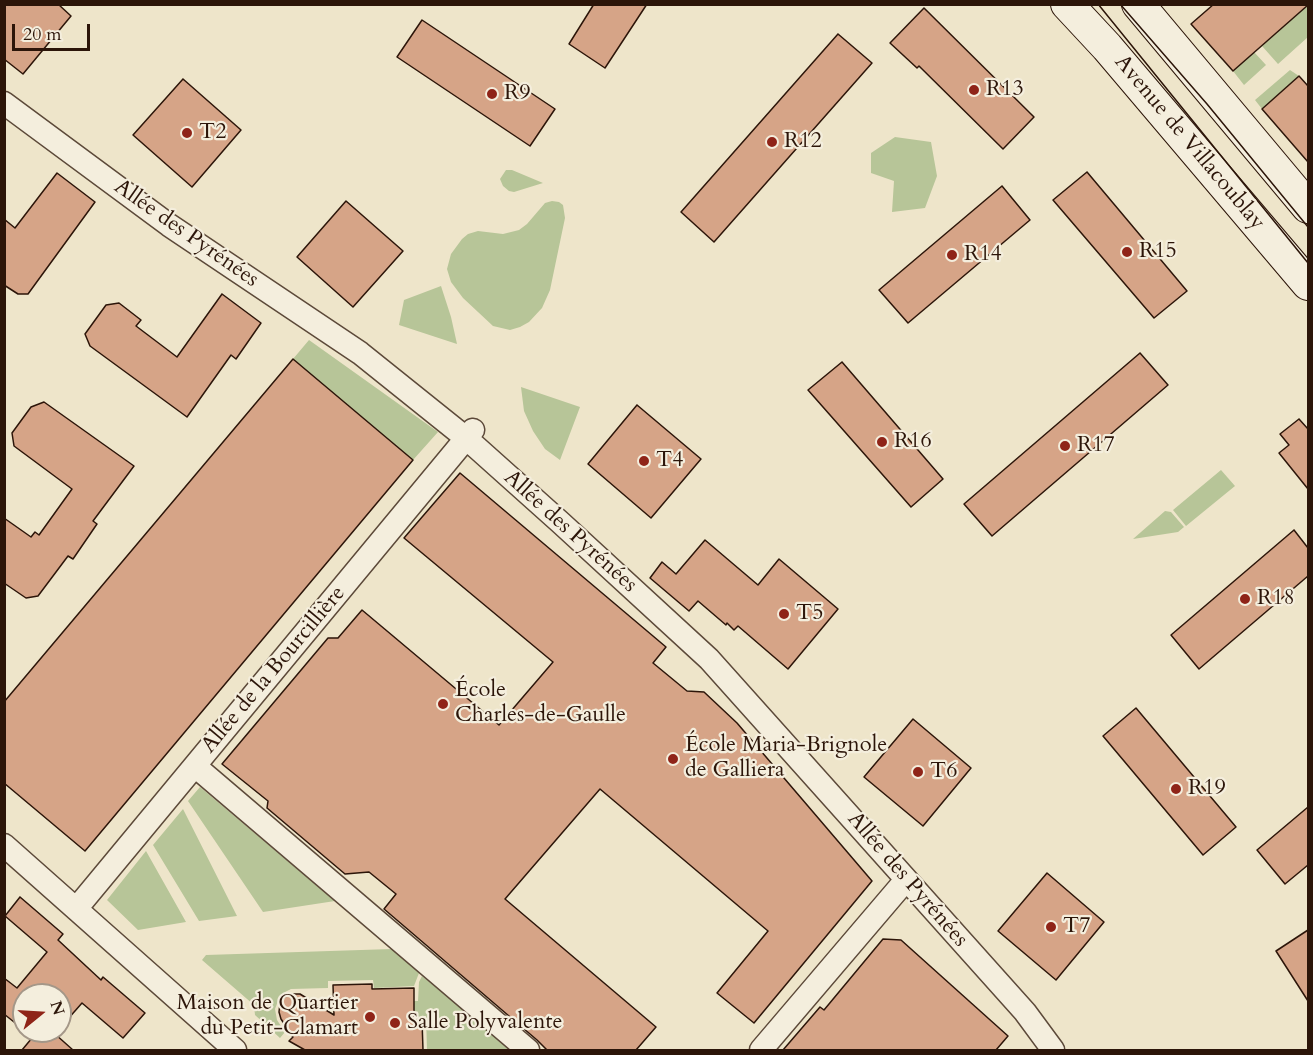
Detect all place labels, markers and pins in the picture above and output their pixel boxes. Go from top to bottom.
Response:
place label: R13 [986,77,1024,103]
place label: R9 [504,81,531,107]
marker: R13 [967,83,981,97]
marker: R9 [485,87,499,101]
place label: T2 [199,120,226,146]
marker: T2 [180,126,194,140]
place label: R12 [784,129,822,155]
marker: R12 [765,135,779,149]
place label: R15 [1139,239,1177,265]
place label: R14 [964,242,1002,268]
marker: R15 [1120,245,1134,259]
marker: R14 [945,248,959,262]
place label: R16 [894,429,932,455]
place label: R17 [1077,433,1115,459]
marker: R16 [875,435,889,449]
marker: R17 [1058,439,1072,453]
place label: T4 [656,448,683,474]
marker: T4 [637,454,651,468]
place label: R18 [1257,586,1295,612]
marker: R18 [1238,592,1252,606]
place label: T5 [796,601,823,627]
marker: T5 [777,607,791,621]
place label: École Charles-de-Gaulle [455,678,626,730]
marker: École Charles-de-Gaulle [436,697,450,711]
place label: École Maria-Brignole de Galliera [685,733,887,784]
marker: École Maria-Brignole de Galliera [666,752,680,766]
place label: T6 [930,759,957,785]
marker: T6 [911,765,925,779]
place label: R19 [1188,776,1226,802]
marker: R19 [1169,782,1183,796]
place label: T7 [1063,914,1090,940]
marker: T7 [1044,920,1058,934]
place label: Maison de Quartier du Petit-Clamart [177,991,358,1042]
marker: Maison de Quartier du Petit-Clamart [363,1010,377,1024]
place label: Salle Polyvalente [407,1010,562,1036]
marker: Salle Polyvalente [388,1016,402,1030]

